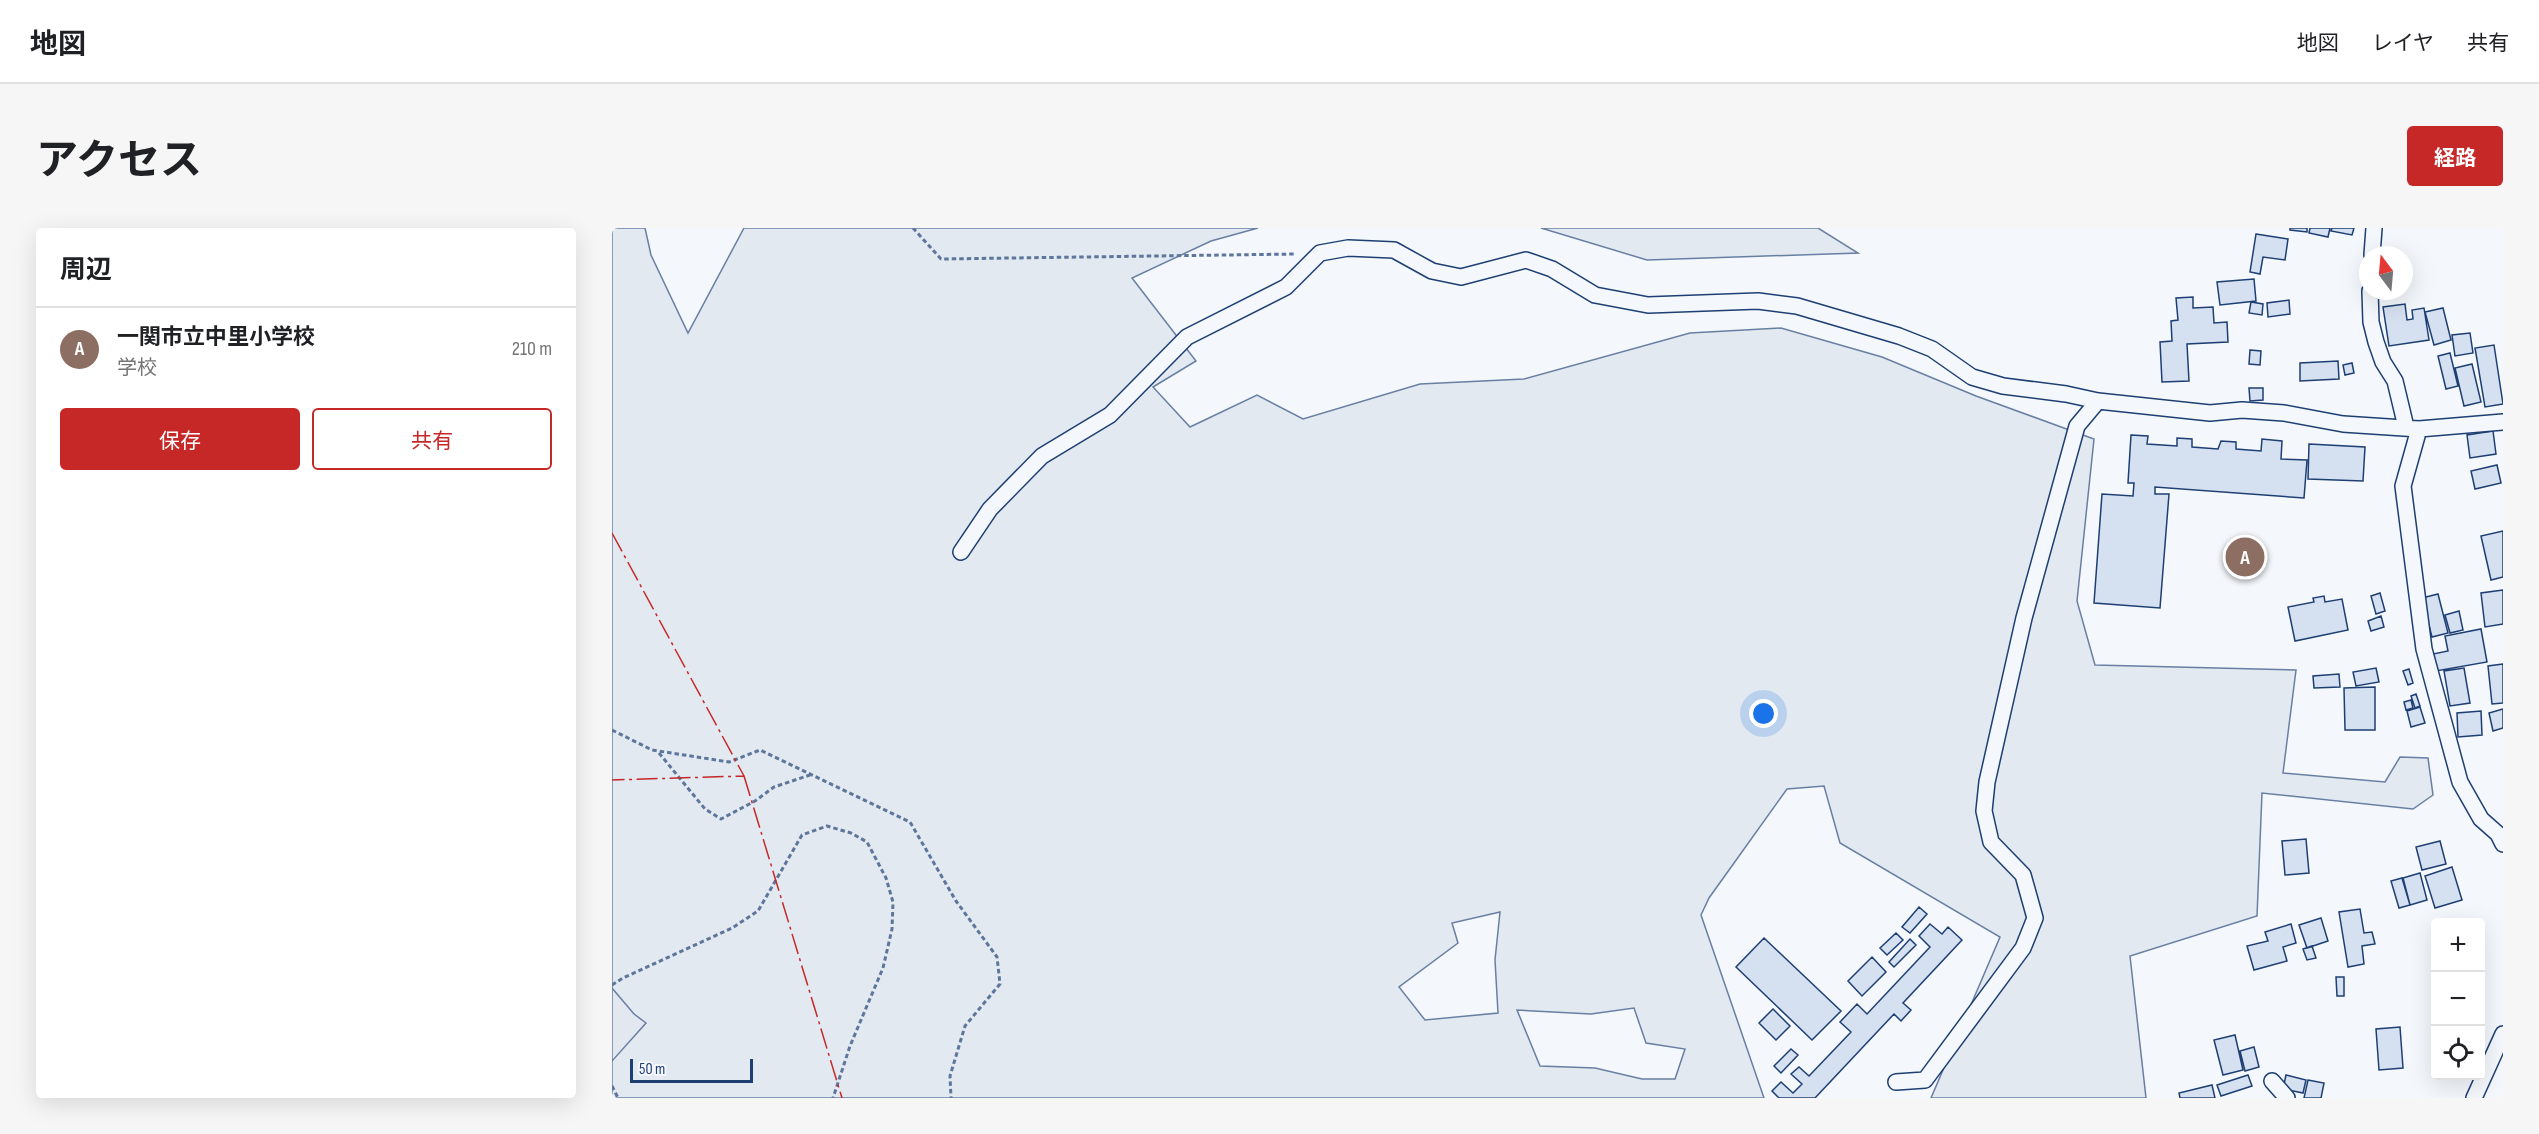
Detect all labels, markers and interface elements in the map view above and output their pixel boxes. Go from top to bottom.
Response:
text: 地図 [30,28,86,61]
text: 地図 [2297,31,2339,56]
text: レイヤ [2372,31,2434,56]
text: 共有 [2467,31,2509,56]
button: 経路 [2407,126,2503,186]
text: アクセス [36,136,202,187]
north arrow [2359,246,2413,300]
text: 周辺 [60,255,112,286]
text: 一関市立中里小学校 [117,324,315,351]
text: A [75,337,84,361]
text: 210 m [512,337,552,361]
text: 学校 [117,356,157,380]
button: 保存 [60,408,300,470]
button: 共有 [312,408,552,470]
pin: A [2226,534,2264,580]
your location [1749,699,1778,728]
map controls [2431,918,2485,1080]
button: + [2431,918,2485,972]
button: − [2431,972,2485,1026]
button: locate [2431,1026,2485,1080]
scale bar [630,1056,753,1084]
text: 50 m [639,1060,665,1079]

